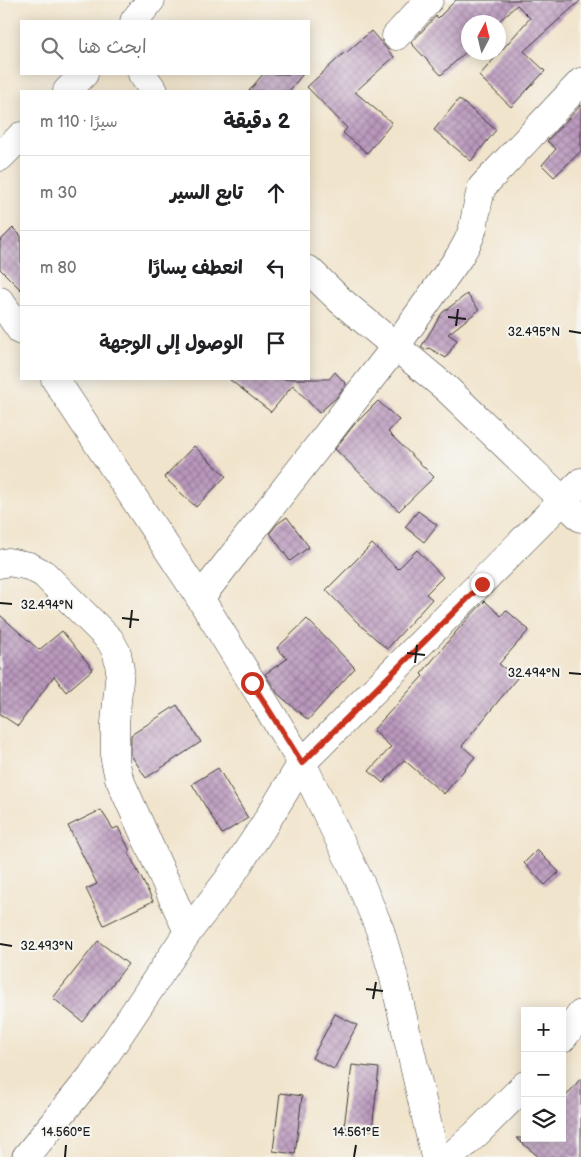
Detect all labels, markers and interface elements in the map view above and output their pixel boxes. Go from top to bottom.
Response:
north arrow [461,15,506,60]
search box [20,20,310,75]
icon: search [38,34,66,62]
text: ابحث هنا [78,36,147,59]
text: 2 دقيقة [223,109,290,134]
text: سيرًا · 110 m [40,113,118,132]
icon: ahead [262,179,290,207]
text: تابع السير [170,182,243,205]
text: 30 m [40,184,77,203]
icon: left [262,254,290,282]
text: انعطف يسارًا [148,257,243,280]
text: 80 m [40,259,76,278]
text: 32.495°N [508,325,560,340]
icon: arrive [262,329,290,357]
text: الوصول إلى الوجهة [99,332,243,355]
route end [471,573,494,596]
text: 32.494°N [21,598,73,613]
text: 32.494°N [508,666,560,681]
route start [241,672,264,695]
text: 32.493°N [21,939,73,954]
map controls [521,1007,566,1142]
button: + [521,1007,566,1052]
button: − [521,1052,566,1097]
button: layers [521,1097,566,1142]
text: 14.560°E [41,1125,91,1140]
text: 14.561°E [333,1125,379,1140]

